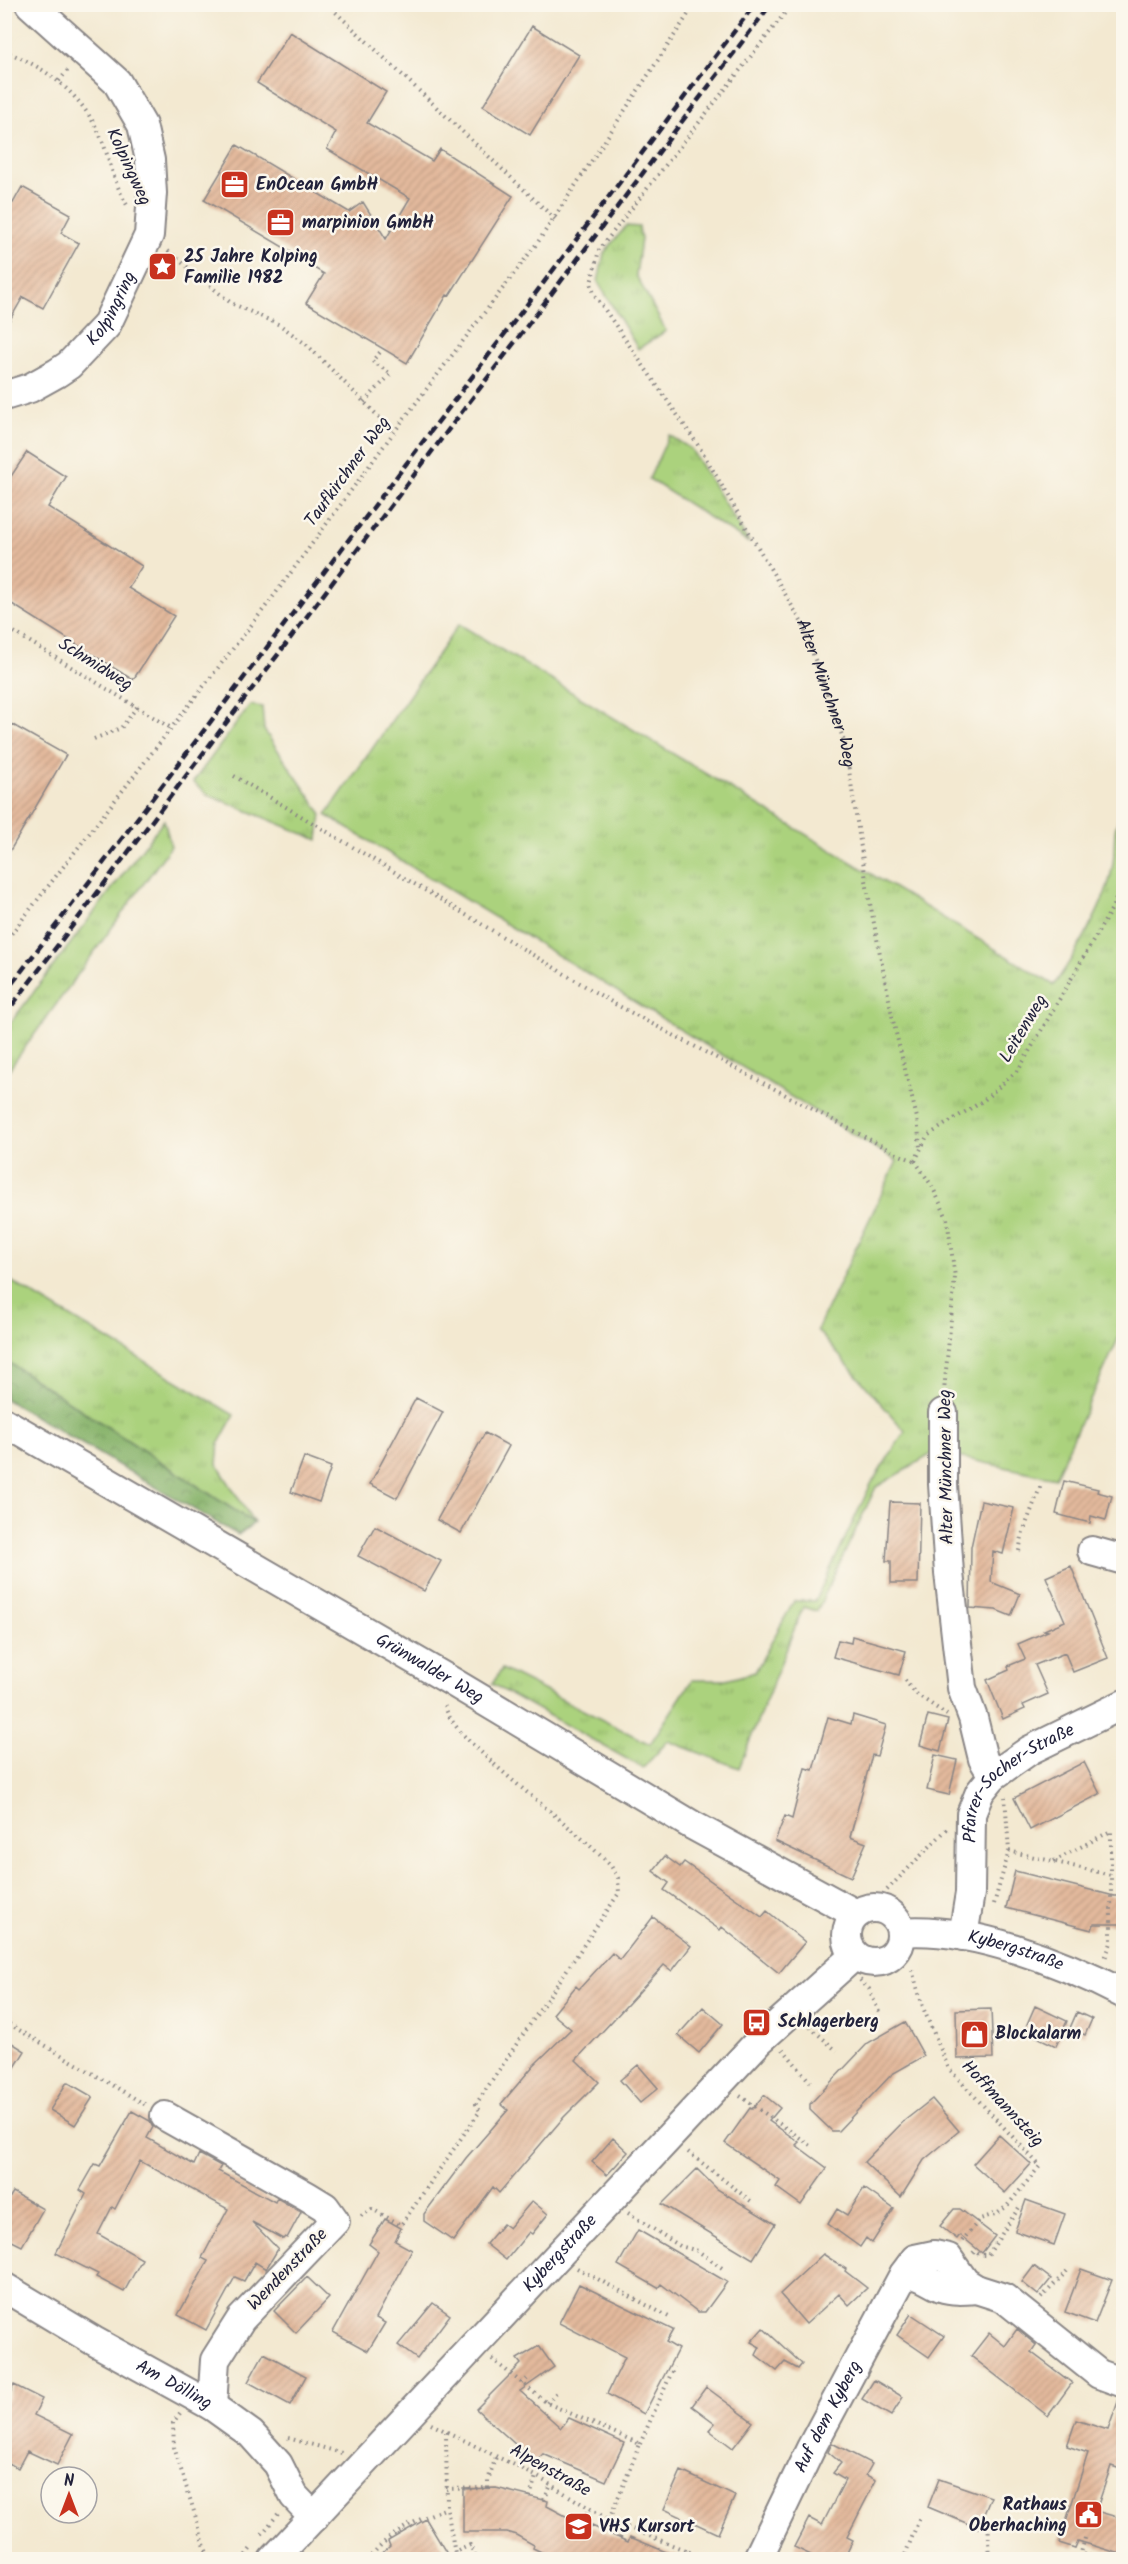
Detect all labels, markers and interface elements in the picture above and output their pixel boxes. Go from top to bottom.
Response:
street label: Kolpingweg [97,123,159,211]
office icon: EnOcean GmbH [219,169,251,201]
place label: EnOcean GmbH [256,171,378,200]
office icon: marpinion GmbH [265,207,297,239]
place label: marpinion GmbH [302,209,434,238]
place label: 25 Jahre Kolping Familie 1982 [184,243,318,293]
place icon: 25 Jahre Kolping Familie 1982 [147,251,179,283]
street label: Kolpingring [79,266,144,353]
street label: Taufkirchner Weg [298,410,398,534]
street label: Alter Münchner Weg [787,615,863,770]
street label: Schmidweg [52,631,138,699]
street label: Leitenweg [992,989,1056,1069]
street label: Alter Münchner Weg [931,1389,963,1545]
street label: Grünwalder Weg [370,1626,489,1712]
street label: Pfarrer-Socher-Straße [956,1716,1080,1843]
street label: Kybergstraße [965,1923,1068,1979]
bus stop icon: Schlagerberg [741,2006,773,2038]
place label: Schlagerberg [778,2008,879,2037]
shop icon: Blockalarm [958,2018,990,2050]
place label: Blockalarm [995,2020,1082,2049]
street label: Hoffmannsteig [953,2053,1051,2155]
street label: Kybergstraße [516,2207,604,2299]
street label: Wendenstraße [241,2222,335,2318]
street label: Am Dölling [130,2352,217,2418]
street label: Auf dem Kyberg [787,2355,870,2478]
street label: Alpenstraße [504,2437,596,2505]
north arrow [39,2465,99,2525]
text: N [64,2469,74,2494]
place label: Rathaus Oberhaching [969,2491,1068,2541]
public building icon: Rathaus Oberhaching [1072,2499,1104,2531]
school or university icon: VHS Kursort [562,2511,594,2543]
place label: VHS Kursort [599,2513,695,2542]

